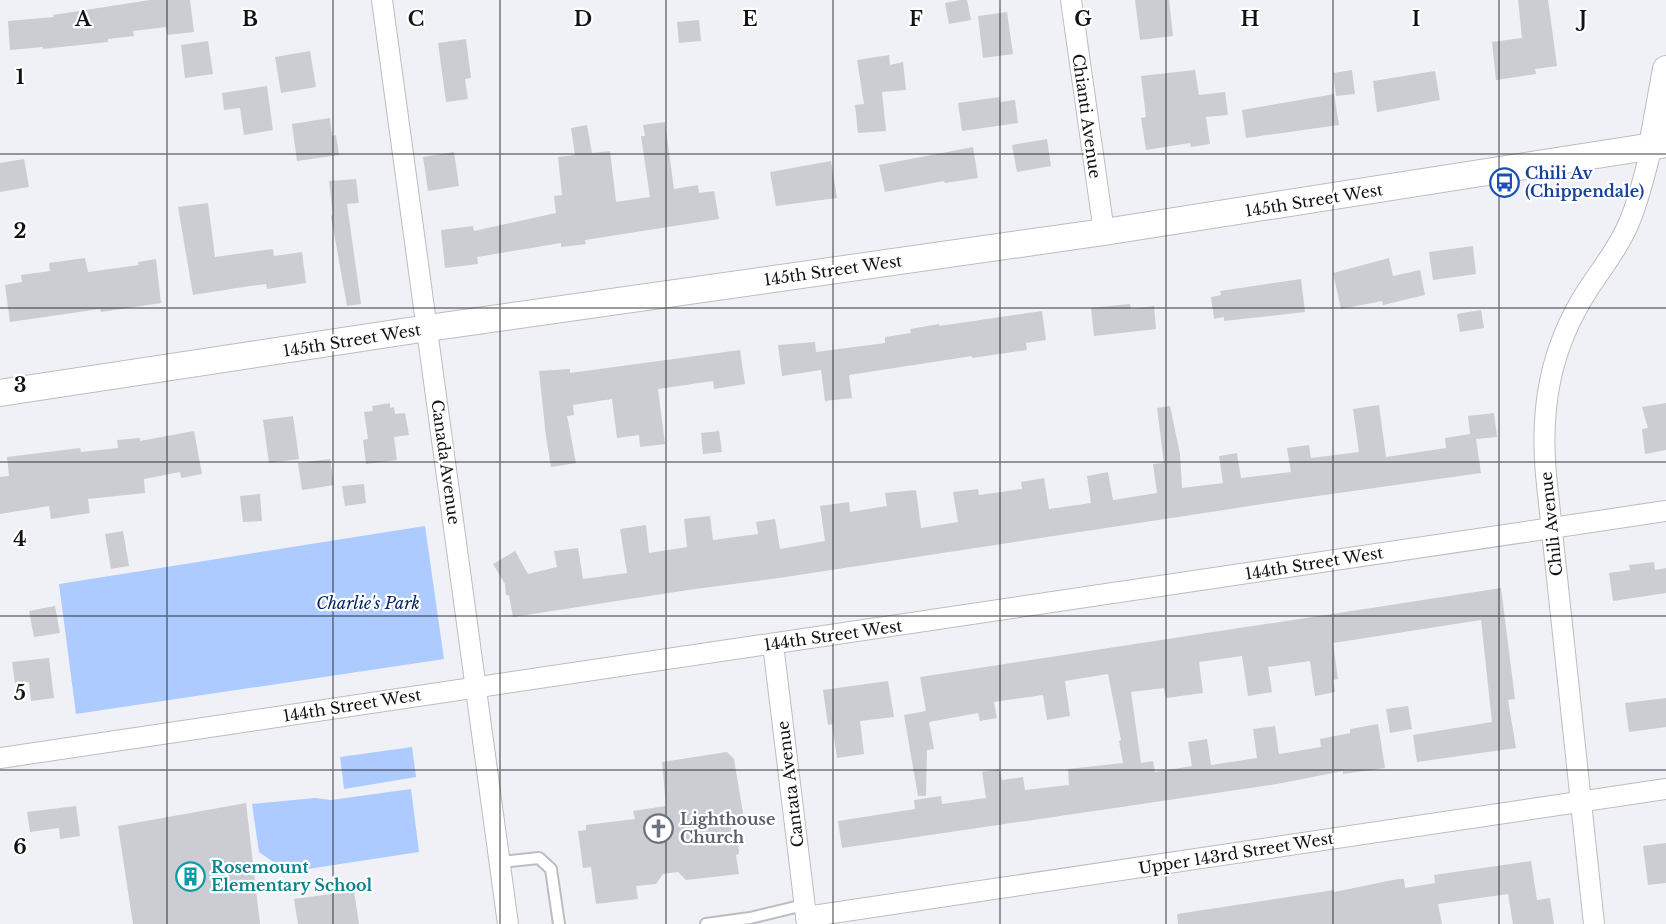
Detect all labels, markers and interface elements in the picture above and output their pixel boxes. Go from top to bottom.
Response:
text: A [74,7,92,31]
text: B [242,7,258,31]
text: C [408,7,424,31]
text: D [574,7,592,31]
text: E [742,7,758,31]
text: F [909,7,923,31]
text: G [1074,7,1092,31]
text: H [1241,7,1260,31]
text: I [1412,7,1420,31]
text: J [1575,7,1587,31]
street label: Chianti Avenue [1068,52,1106,180]
text: 1 [16,65,25,89]
place label: Chili Av (Chippendale) [1525,163,1644,201]
bus stop icon: Chili Av (Chippendale) [1488,166,1520,198]
street label: 145th Street West [1244,179,1384,221]
text: 2 [13,219,27,243]
street label: 145th Street West [763,250,903,290]
street label: 145th Street West [282,319,422,361]
text: 3 [14,373,26,397]
street label: Canada Avenue [427,398,465,526]
street label: Chili Avenue [1536,471,1566,577]
text: 4 [13,527,27,551]
street label: 144th Street West [1243,542,1385,584]
park label: Charlie's Park [316,593,420,613]
street label: 144th Street West [762,615,904,655]
text: 5 [14,681,26,705]
street label: 144th Street West [281,684,423,726]
street label: Cantata Avenue [772,720,808,848]
place label: Lighthouse Church [680,809,775,847]
church icon: Lighthouse Church [643,812,675,844]
street label: Upper 143rd Street West [1137,828,1335,878]
text: 6 [13,835,27,859]
place label: Rosemount Elementary School [211,857,373,895]
building icon: Rosemount Elementary School [174,860,206,892]

